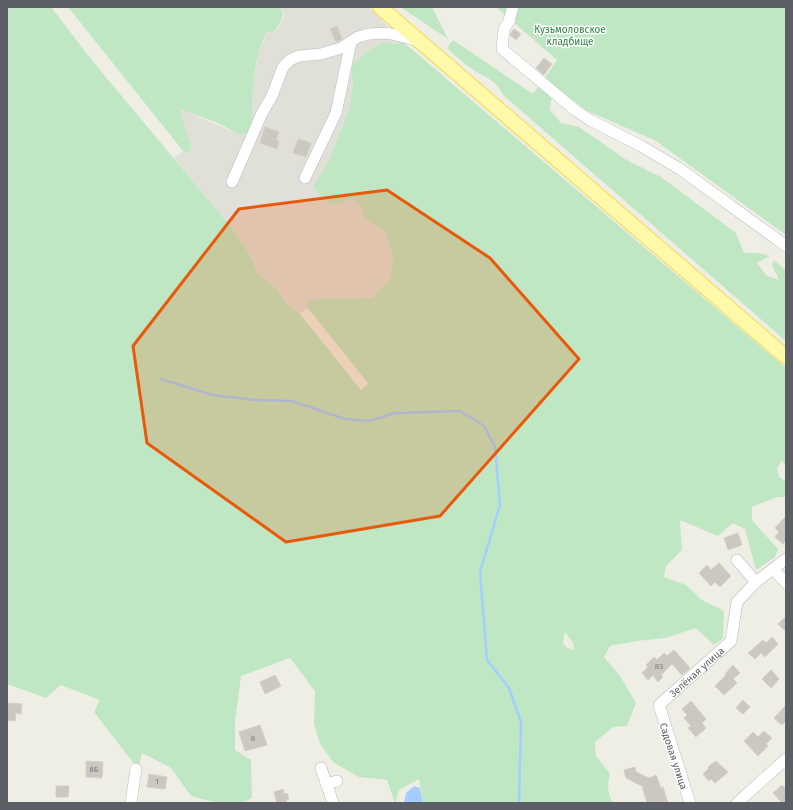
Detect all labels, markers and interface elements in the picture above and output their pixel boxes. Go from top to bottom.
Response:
park label: Кузьмоловское кладбище [534,24,606,48]
street label: Зелёная улица [667,645,727,700]
house number: 83 [655,662,663,671]
street label: Садовая улица [657,721,689,791]
house number: 8 [251,734,256,743]
house number: 6Б [90,765,99,774]
house number: 1 [155,777,159,786]

